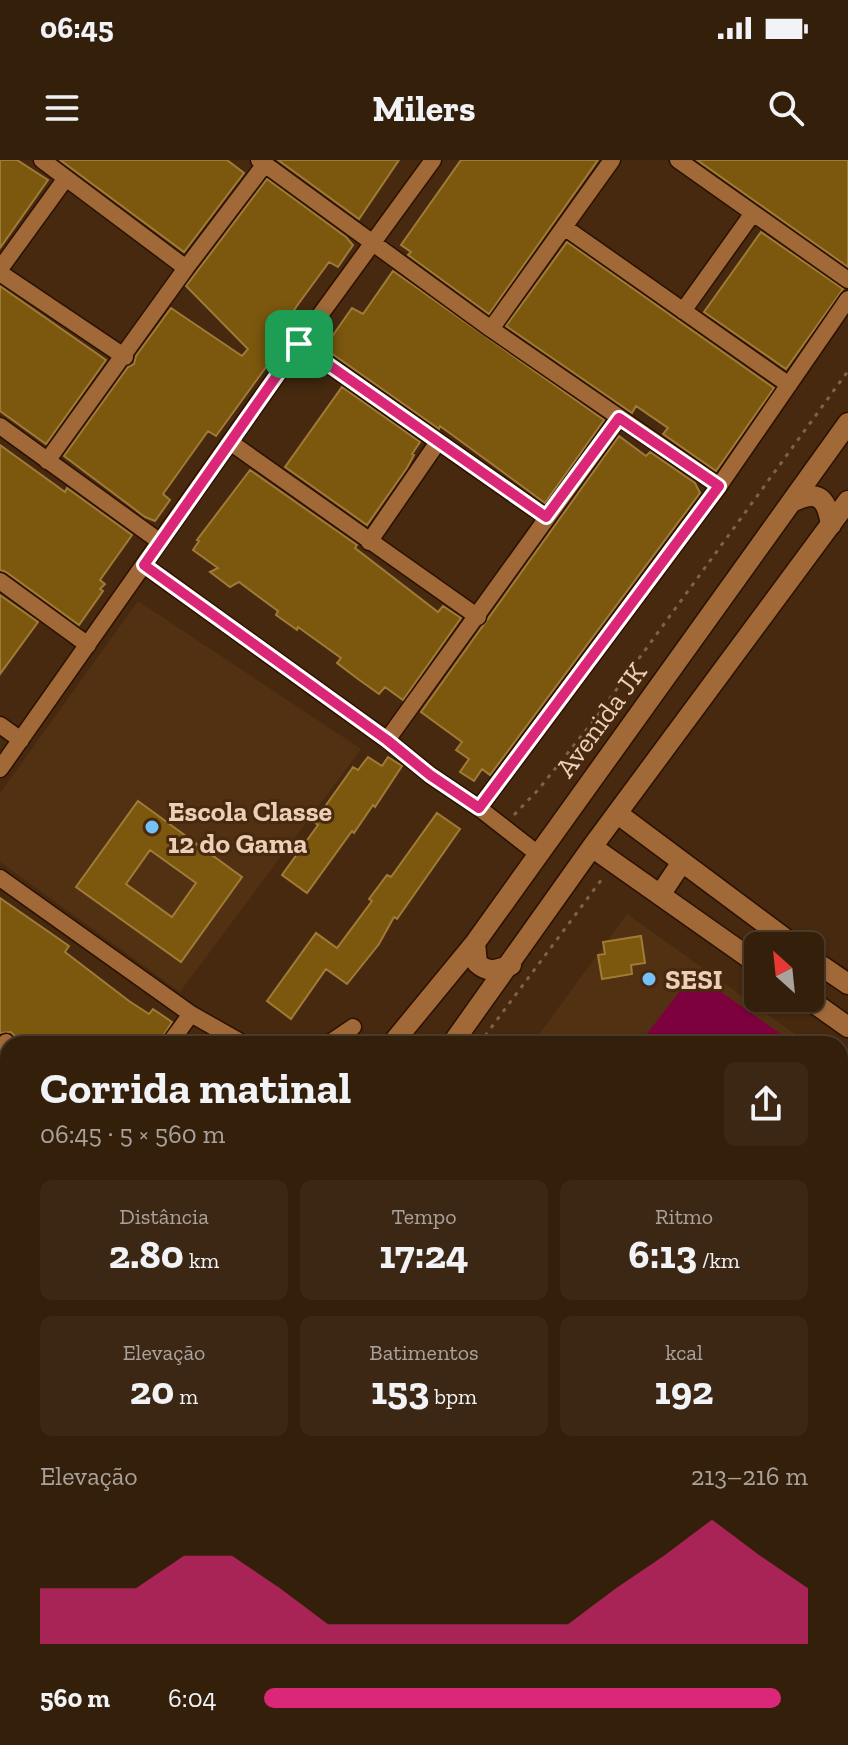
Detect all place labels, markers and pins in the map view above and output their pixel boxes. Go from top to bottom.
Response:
pin [265,310,333,378]
place label: Escola Classe 12 do Gama [168,795,332,860]
marker: Escola Classe 12 do Gama [143,818,161,836]
place label: SESI [665,963,723,996]
marker: SESI [640,970,658,988]

